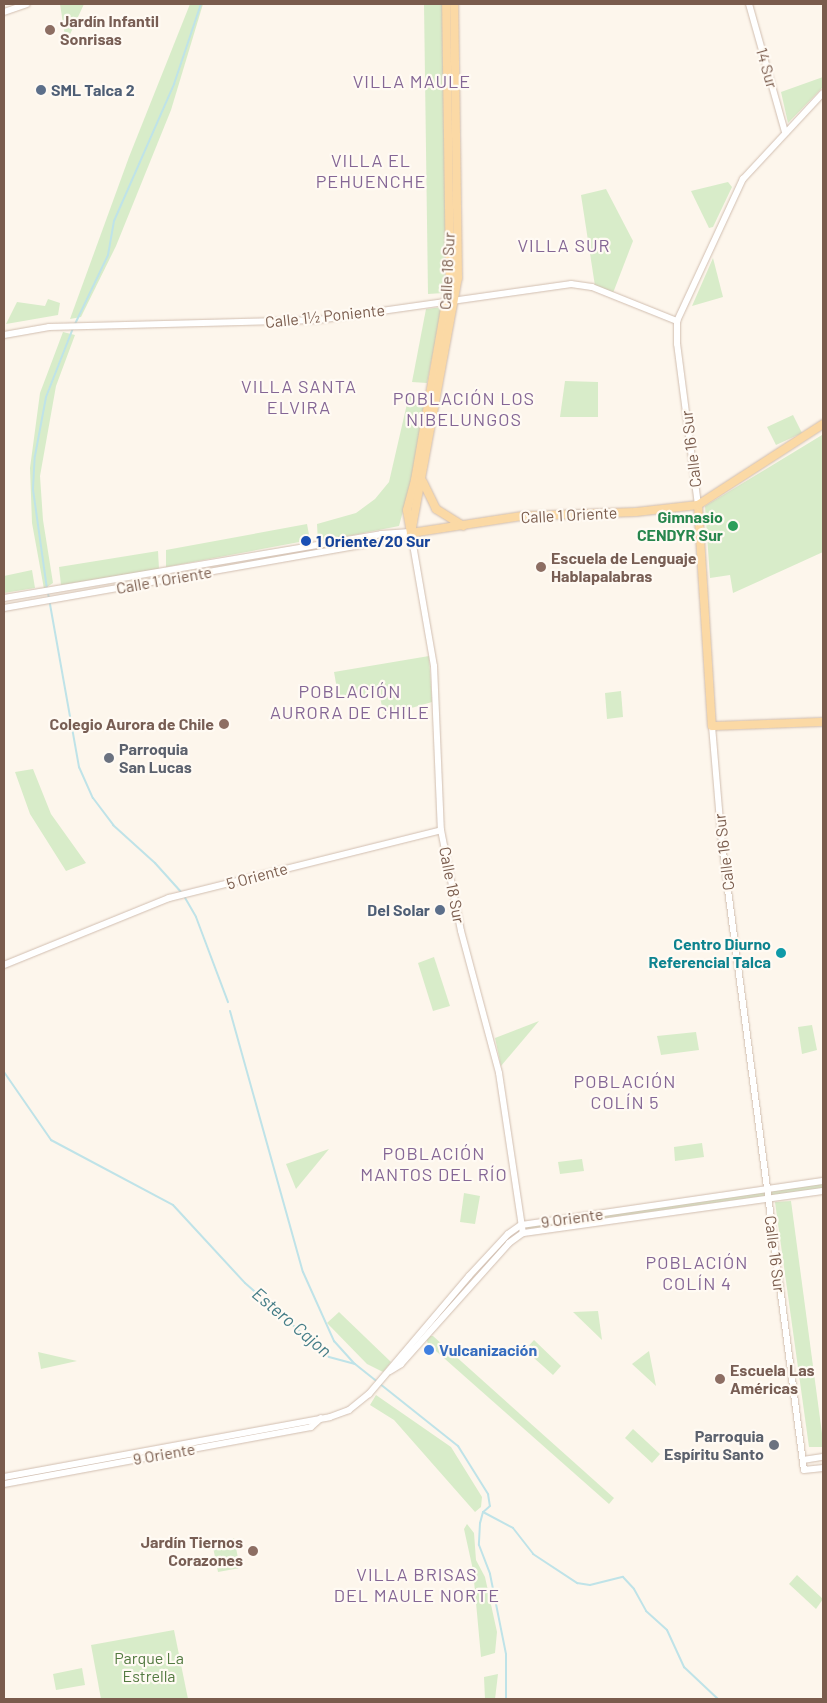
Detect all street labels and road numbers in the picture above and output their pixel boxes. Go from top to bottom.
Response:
street label: 14 Sur [752,45,782,91]
street label: Calle 18 Sur [435,232,459,310]
street label: Calle 1½ Poniente [264,300,386,332]
street label: Calle 16 Sur [677,409,705,489]
street label: Calle 1 Oriente [520,503,618,527]
street label: Calle 1 Oriente [115,562,213,598]
street label: Calle 16 Sur [710,812,738,892]
street label: Calle 18 Sur [435,845,469,925]
street label: 5 Oriente [224,859,290,893]
street label: 9 Oriente [540,1204,604,1232]
street label: Calle 16 Sur [761,1214,789,1294]
street label: 9 Oriente [131,1439,197,1469]

